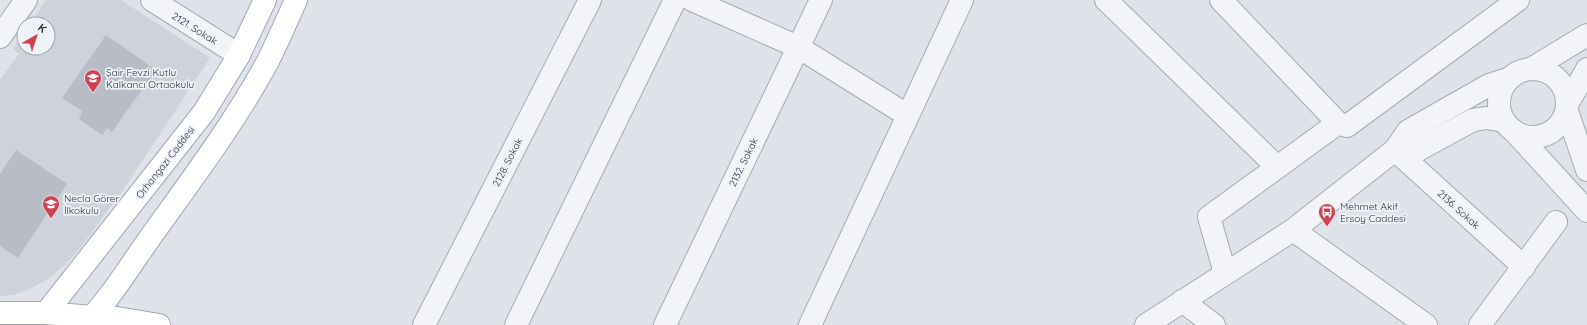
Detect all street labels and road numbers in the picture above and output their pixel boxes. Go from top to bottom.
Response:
street label: 2121. Sokak [169,9,220,48]
street label: Orhangazi Caddesi [133,124,198,201]
street label: 2128. Sokak [490,136,525,189]
street label: 2132. Sokak [726,136,761,189]
street label: 2136. Sokak [1435,187,1483,232]

